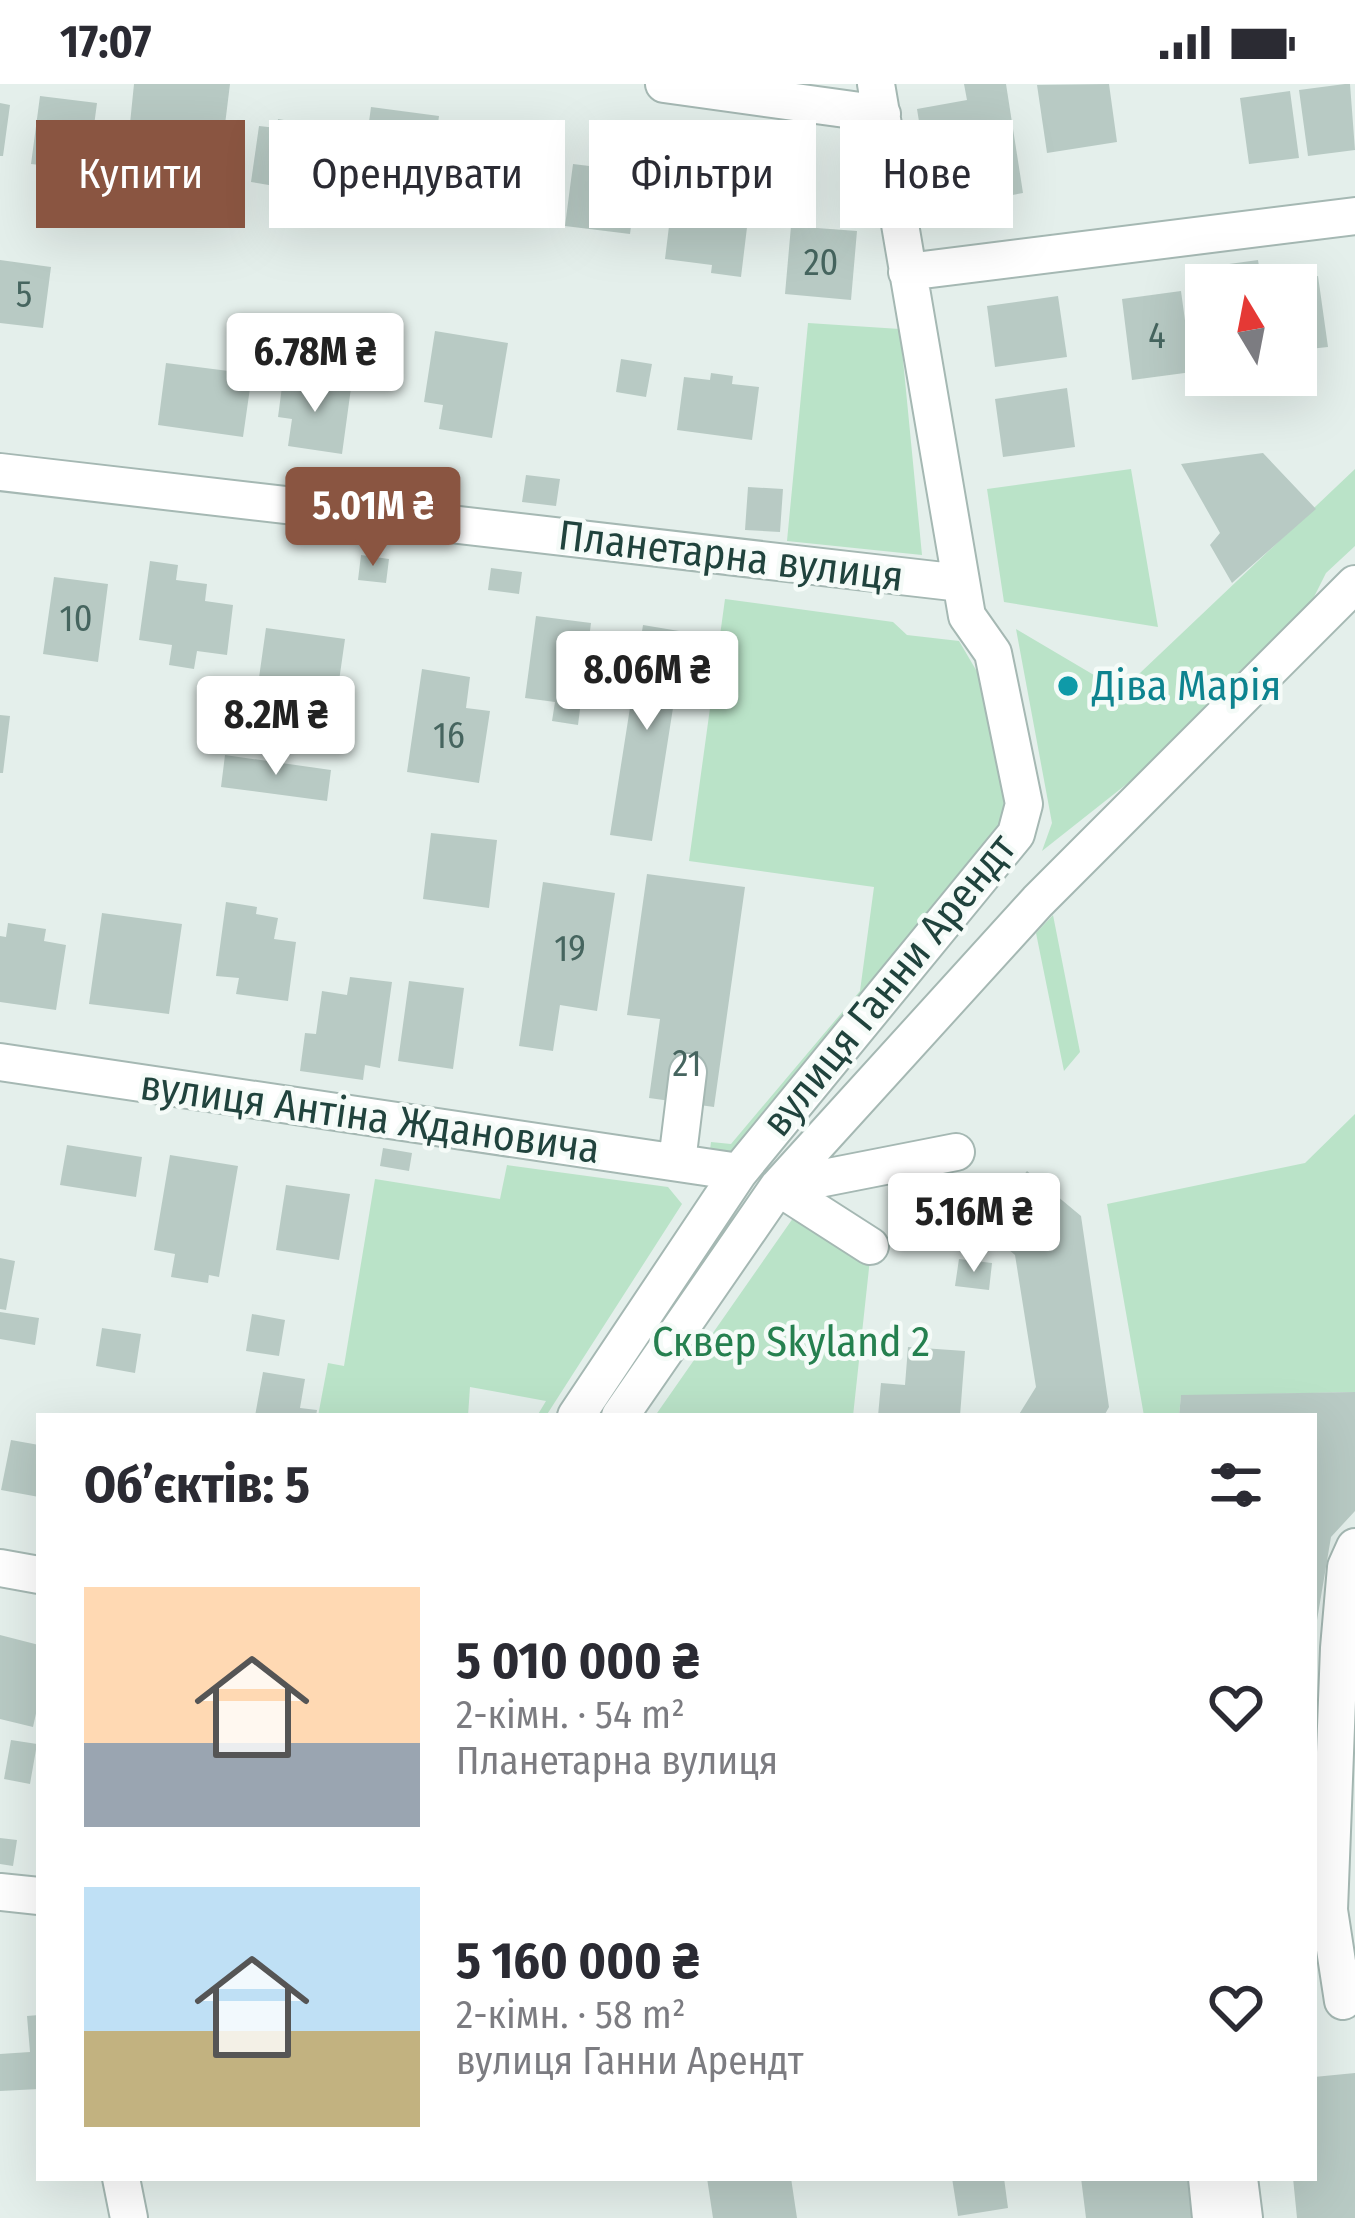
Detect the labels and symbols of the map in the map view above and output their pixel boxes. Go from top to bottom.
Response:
house number: 20 [804,241,838,285]
north arrow [1185,264,1317,396]
house number: 5 [16,273,32,317]
pin: 6.78M ₴ [204,313,426,415]
house number: 4 [1148,314,1166,358]
pin: 5.01M ₴ [262,467,484,569]
street label: Планетарна вулиця [556,510,906,602]
house number: 10 [60,597,92,641]
pin: 8.06M ₴ [536,631,758,733]
place label: Діва Марія [1091,661,1281,711]
marker: Діва Марія [1055,673,1081,699]
pin: 8.2M ₴ [178,676,374,778]
house number: 16 [433,714,465,758]
street label: вулиця Ганни Арендт [752,823,1027,1146]
house number: 19 [554,927,586,971]
house number: 21 [672,1042,702,1086]
street label: вулиця Антіна Ждановича [137,1060,603,1174]
pin: 5.16M ₴ [863,1173,1085,1275]
park label: Сквер Skyland 2 [652,1317,930,1367]

